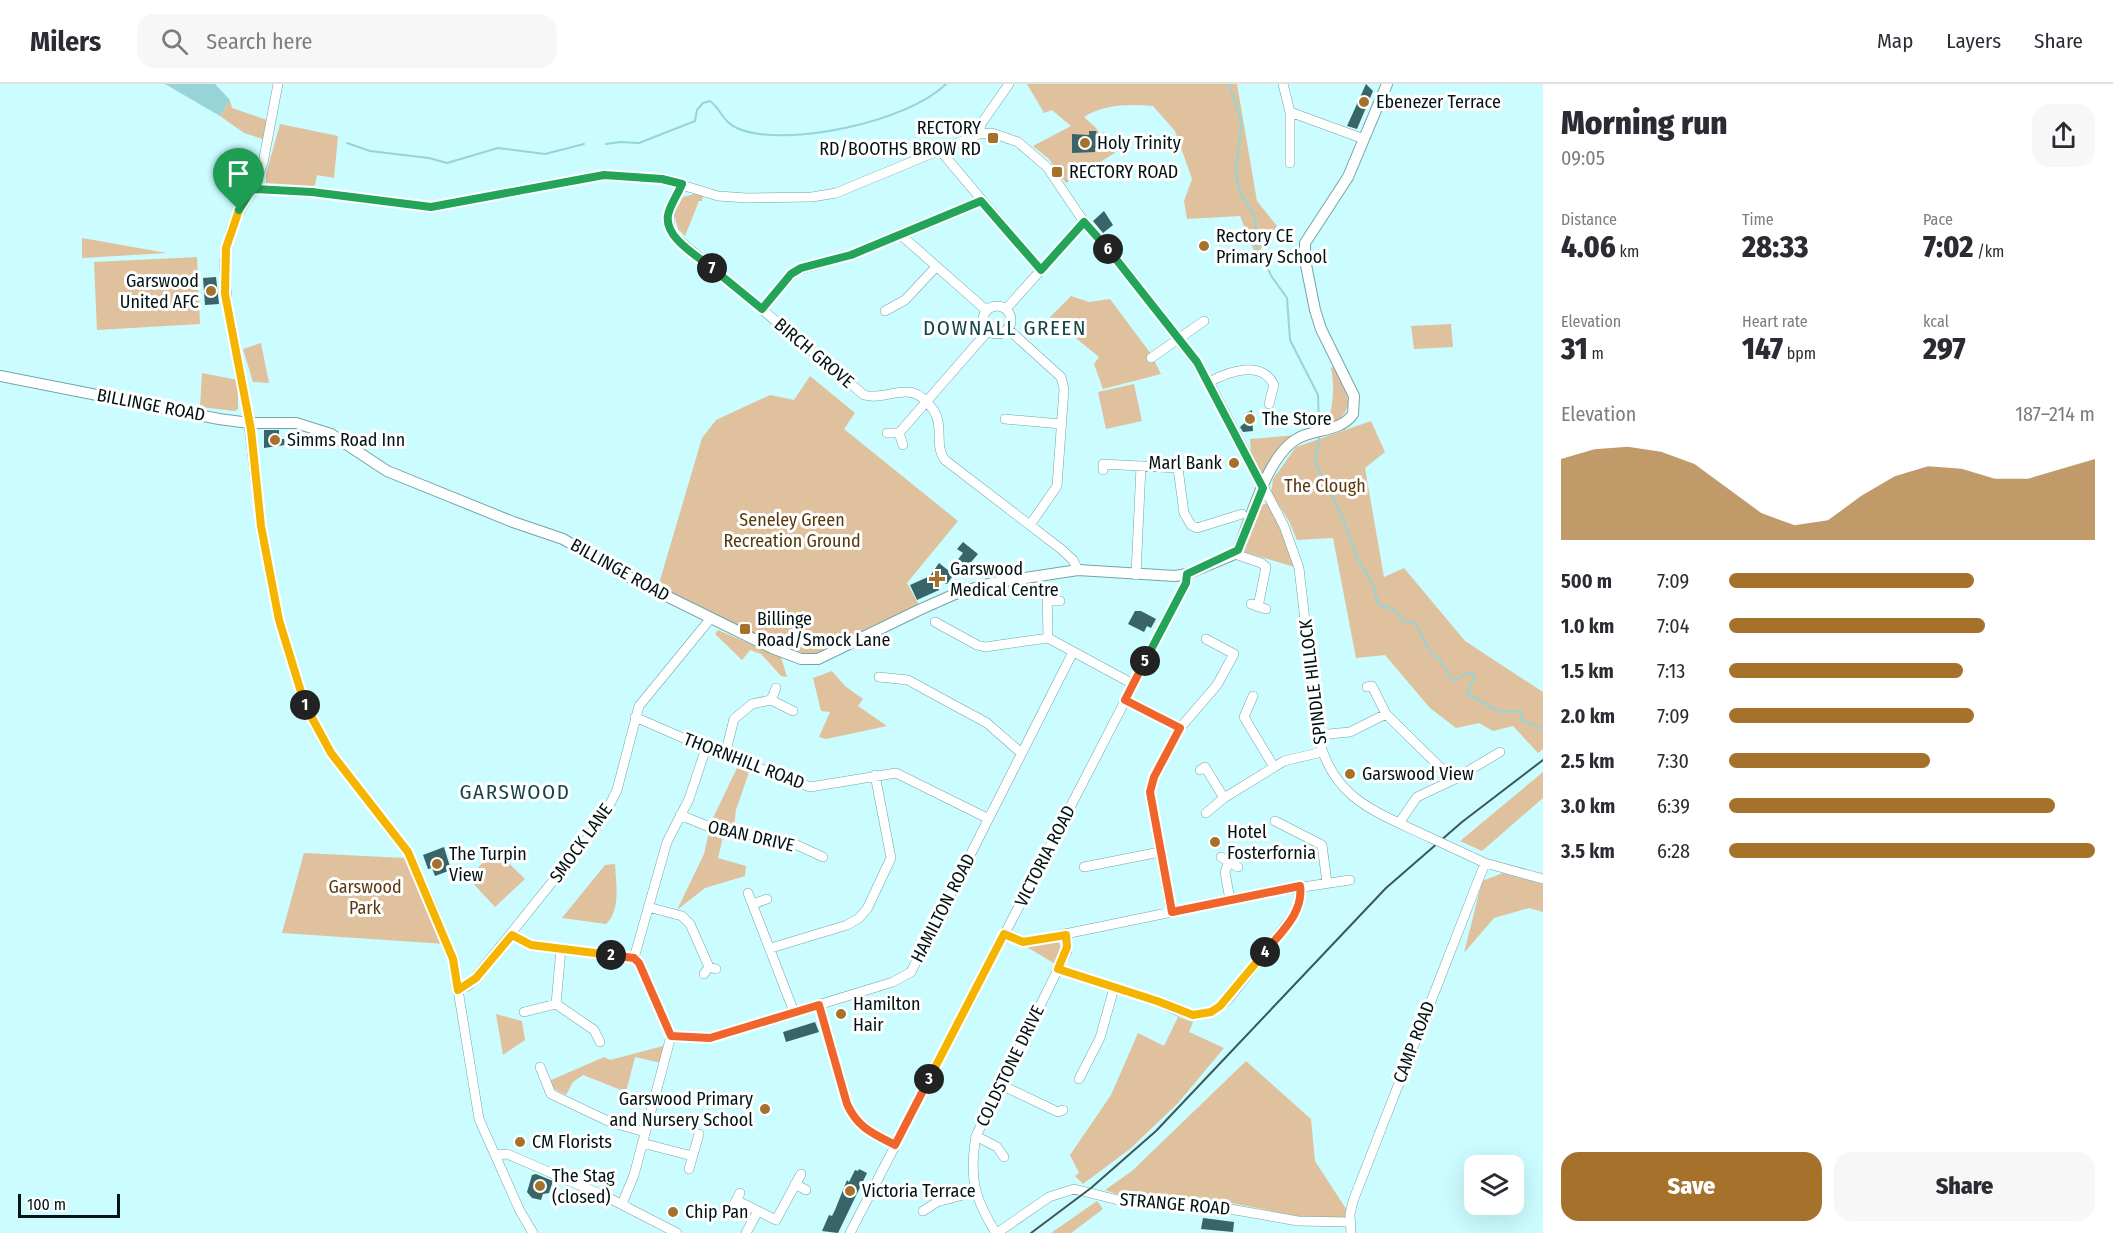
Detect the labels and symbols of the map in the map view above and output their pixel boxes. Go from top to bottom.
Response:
place label: Ebenezer Terrace [1376,91,1501,113]
marker: Ebenezer Terrace [1357,95,1371,109]
place label: RECTORY RD/BOOTHS BROW RD [819,117,981,160]
marker: RECTORY RD/BOOTHS BROW RD [986,131,1000,145]
place label: Holy Trinity [1097,132,1181,154]
marker: Holy Trinity [1078,136,1092,150]
pin [213,148,264,210]
place label: RECTORY ROAD [1069,161,1178,183]
marker: RECTORY ROAD [1050,165,1064,179]
place label: Rectory CE Primary School [1216,225,1327,268]
pin: 6 [1093,234,1123,264]
marker: Rectory CE Primary School [1197,239,1211,253]
pin: 7 [697,253,727,283]
place label: Garswood United AFC [120,270,199,313]
marker: Garswood United AFC [204,284,218,298]
street label: BIRCH GROVE [770,313,858,393]
district label: DOWNALL GREEN [923,315,1087,341]
street label: BILLINGE ROAD [95,384,207,426]
place label: The Store [1262,408,1332,430]
marker: The Store [1243,412,1257,426]
place label: Simms Road Inn [287,429,405,451]
marker: Simms Road Inn [268,433,282,447]
place label: Marl Bank [1149,452,1223,474]
marker: Marl Bank [1227,456,1241,470]
park label: The Clough [1284,475,1366,497]
park label: Seneley Green Recreation Ground [723,509,861,552]
street label: BILLINGE ROAD [567,534,673,606]
place label: Garswood Medical Centre [950,558,1059,601]
marker: Garswood Medical Centre [928,570,946,588]
place label: Billinge Road/Smock Lane [757,608,890,651]
street label: SPINDLE HILLOCK [1294,618,1332,746]
marker: Billinge Road/Smock Lane [738,622,752,636]
pin: 5 [1130,646,1160,676]
pin: 1 [290,690,320,720]
street label: THORNHILL ROAD [680,728,808,794]
place label: Garswood View [1362,763,1474,785]
marker: Garswood View [1343,767,1357,781]
district label: GARSWOOD [460,779,570,805]
street label: SMOCK LANE [545,799,617,887]
street label: VICTORIA ROAD [1010,802,1080,910]
street label: OBAN DRIVE [706,815,796,857]
place label: Hotel Fosterfornia [1227,821,1316,864]
marker: Hotel Fosterfornia [1208,835,1222,849]
place label: The Turpin View [449,843,527,886]
street label: HAMILTON ROAD [906,850,980,966]
marker: The Turpin View [430,857,444,871]
park label: Garswood Park [328,876,402,919]
pin: 4 [1250,937,1280,967]
pin: 2 [596,940,626,970]
place label: Hamilton Hair [853,993,920,1036]
street label: CAMP ROAD [1388,998,1440,1086]
street label: COLDSTONE DRIVE [971,1002,1049,1130]
marker: Hamilton Hair [834,1007,848,1021]
pin: 3 [914,1064,944,1094]
place label: Garswood Primary and Nursery School [610,1088,753,1131]
marker: Garswood Primary and Nursery School [758,1102,772,1116]
place label: CM Florists [532,1131,612,1153]
marker: CM Florists [513,1135,527,1149]
place label: The Stag (closed) [552,1165,615,1208]
marker: The Stag (closed) [533,1179,547,1193]
place label: Victoria Terrace [862,1180,976,1202]
marker: Victoria Terrace [843,1184,857,1198]
street label: STRANGE ROAD [1119,1188,1231,1220]
scale bar [18,1191,120,1218]
place label: Chip Pan [685,1201,749,1223]
marker: Chip Pan [666,1205,680,1219]

